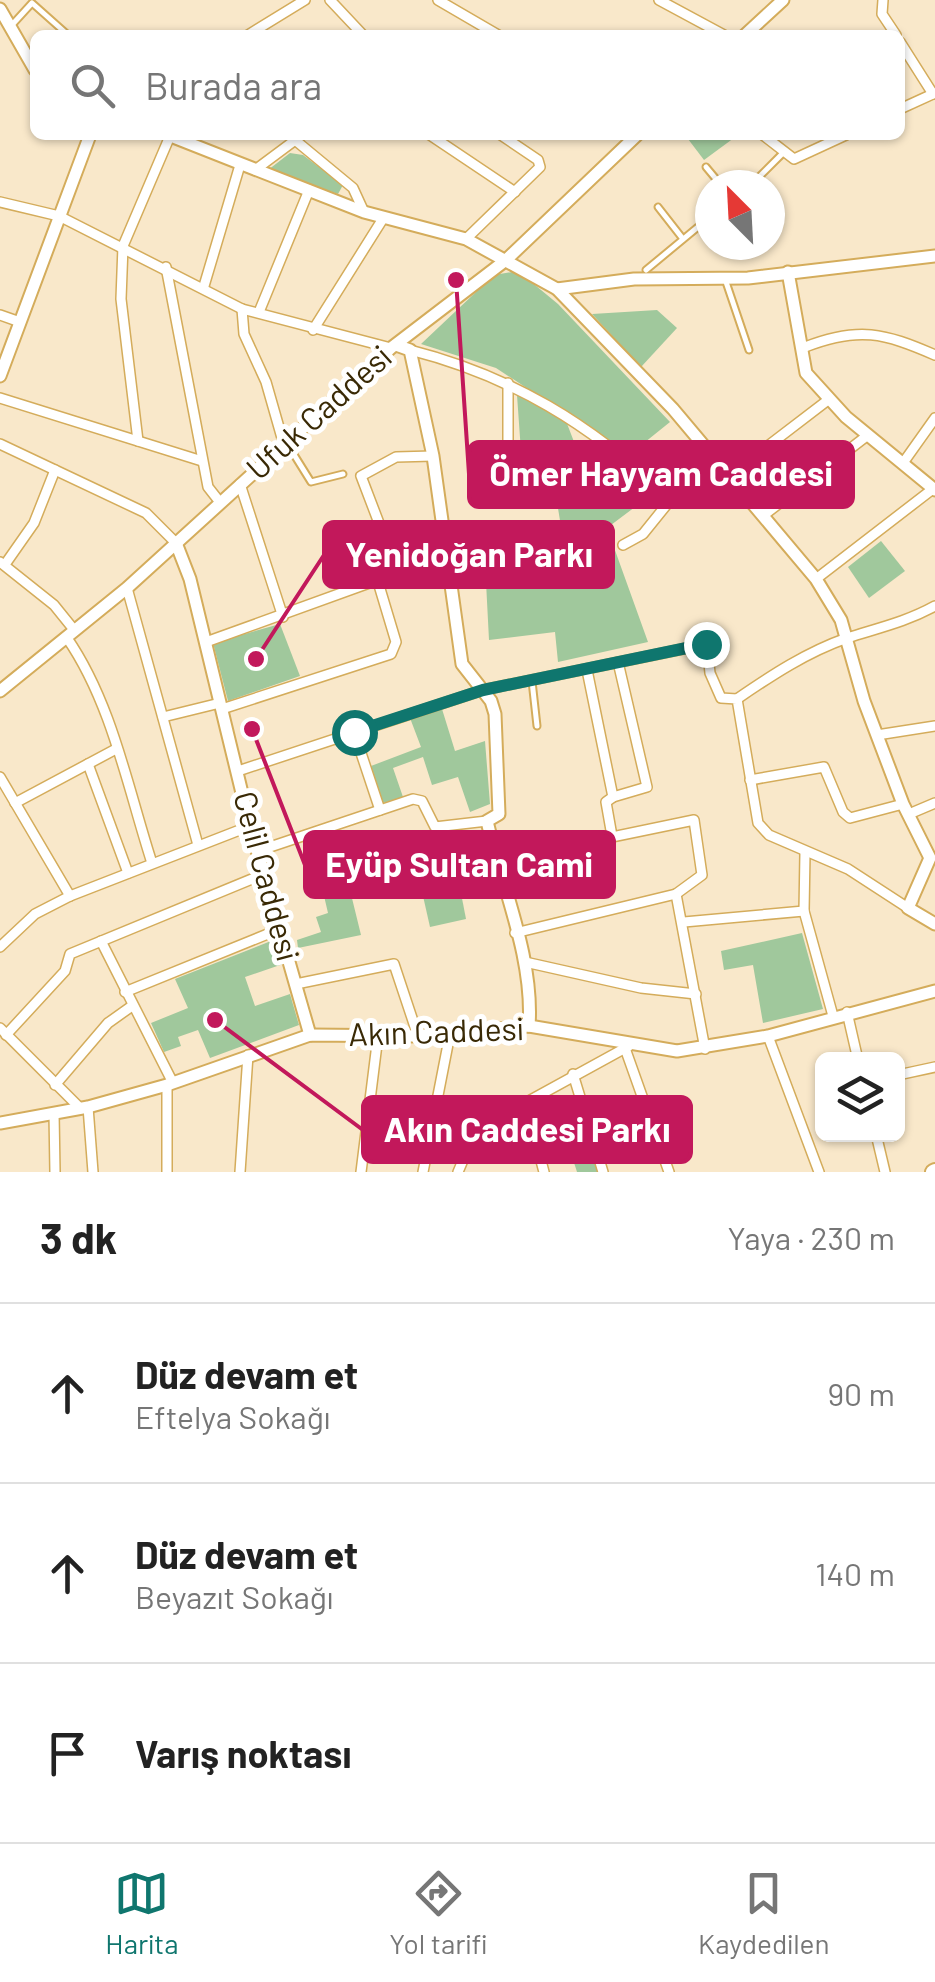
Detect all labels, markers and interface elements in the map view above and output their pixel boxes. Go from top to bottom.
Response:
search box [30,30,905,140]
icon: search [65,58,120,113]
text: Burada ara [145,62,322,108]
north arrow [695,170,785,260]
street label: Ufuk Caddesi [238,337,398,486]
callout: Ömer Hayyam Caddesi [469,442,853,507]
text: Ömer Hayyam Caddesi [489,451,833,493]
callout: Yenidoğan Parkı [324,522,613,587]
text: Yenidoğan Parkı [345,532,593,574]
route end [684,622,730,668]
route start [332,710,378,756]
street label: Celil Caddesi [227,787,309,964]
callout: Eyüp Sultan Cami [305,832,614,897]
text: Eyüp Sultan Cami [325,842,593,884]
street label: Akın Caddesi [348,1008,524,1052]
map controls [815,1052,905,1142]
button: layers [815,1052,905,1142]
callout: Akın Caddesi Parkı [363,1097,691,1162]
text: Akın Caddesi Parkı [383,1107,671,1149]
text: 3 dk [40,1212,117,1262]
text: Yaya · 230 m [727,1218,895,1256]
text: Düz devam et [135,1351,358,1397]
icon: ahead [40,1366,95,1421]
text: 90 m [827,1374,895,1412]
text: Eftelya Sokağı [135,1397,331,1435]
text: Düz devam et [135,1531,358,1577]
icon: ahead [40,1546,95,1601]
text: 140 m [815,1554,895,1592]
text: Beyazıt Sokağı [135,1577,334,1615]
icon: arrive [40,1726,95,1781]
text: Varış noktası [135,1730,351,1776]
tab: Harita [105,1866,179,1960]
tab: Yol tarifi [389,1866,487,1960]
tab: Kaydedilen [698,1866,830,1960]

